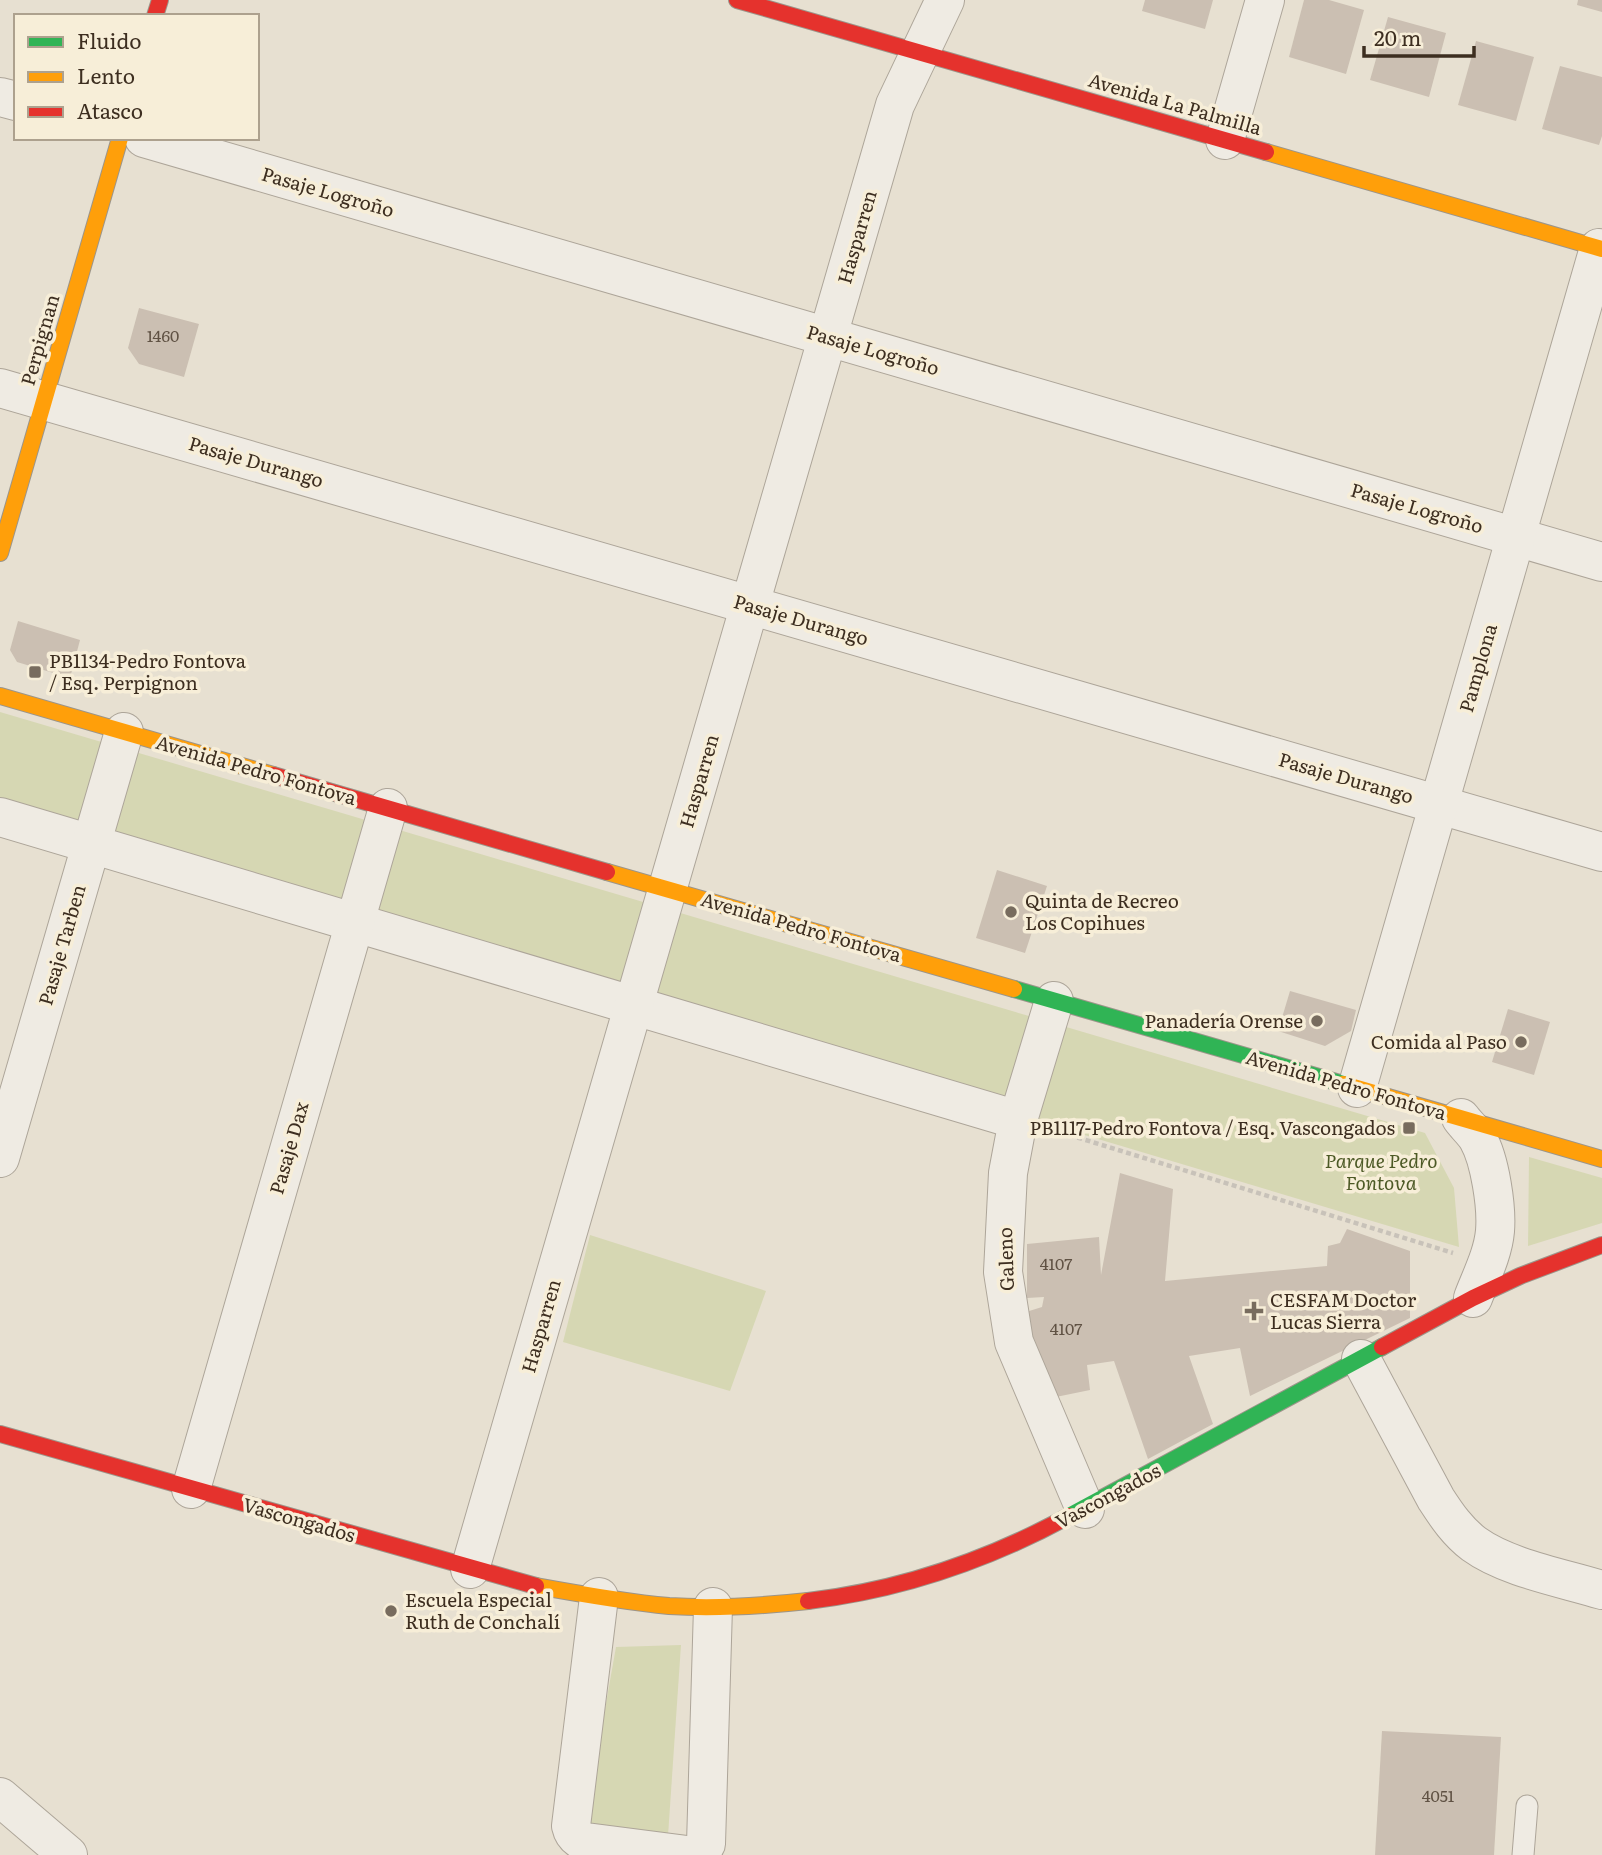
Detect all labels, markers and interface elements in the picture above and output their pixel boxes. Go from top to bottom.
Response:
legend [14,14,259,140]
scale bar [1364,14,1474,58]
text: 20 m [1374,21,1421,52]
text: Fluido [77,24,141,55]
text: Lento [77,59,135,90]
street label: Avenida La Palmilla [1085,65,1266,141]
text: Atasco [77,94,143,125]
street label: Pasaje Logroño [259,159,398,223]
street label: Hasparren [829,187,883,287]
street label: Perpignan [13,291,65,389]
street label: Pasaje Logroño [804,317,943,381]
house number: 1460 [147,323,179,347]
street label: Pasaje Durango [186,428,327,494]
street label: Pasaje Logroño [1348,475,1487,539]
street label: Pasaje Durango [731,586,872,652]
street label: Pamplona [1451,619,1503,715]
place label: PB1134-Pedro Fontova / Esq. Perpignon [49,646,247,696]
marker: PB1134-Pedro Fontova / Esq. Perpignon [27,664,43,680]
street label: Avenida Pedro Fontova [153,727,361,811]
street label: Hasparren [671,731,725,831]
street label: Pasaje Durango [1276,744,1417,810]
street label: Pasaje Tarben [30,881,92,1009]
street label: Avenida Pedro Fontova [698,884,906,968]
place label: Quinta de Recreo Los Copihues [1025,886,1179,936]
marker: Quinta de Recreo Los Copihues [1003,904,1019,920]
place label: Panadería Orense [1145,1006,1303,1034]
marker: Panadería Orense [1309,1013,1325,1029]
place label: Comida al Paso [1371,1027,1507,1055]
marker: Comida al Paso [1513,1034,1529,1050]
street label: Avenida Pedro Fontova [1243,1042,1451,1126]
street label: Pasaje Dax [261,1098,315,1197]
place label: PB1117-Pedro Fontova / Esq. Vascongados [1029,1113,1395,1141]
marker: PB1117-Pedro Fontova / Esq. Vascongados [1401,1120,1417,1136]
park label: Parque Pedro Fontova [1325,1146,1437,1196]
street label: Galeno [990,1227,1020,1291]
house number: 4107 [1040,1251,1072,1275]
street label: Hasparren [513,1276,567,1376]
place label: CESFAM Doctor Lucas Sierra [1270,1285,1416,1335]
marker: CESFAM Doctor Lucas Sierra [1244,1301,1264,1321]
house number: 4107 [1050,1316,1082,1340]
street label: Vascongados [1050,1455,1166,1535]
street label: Vascongados [240,1490,359,1549]
place label: Escuela Especial Ruth de Conchalí [405,1585,560,1635]
marker: Escuela Especial Ruth de Conchalí [383,1603,399,1619]
house number: 4051 [1422,1783,1455,1807]

